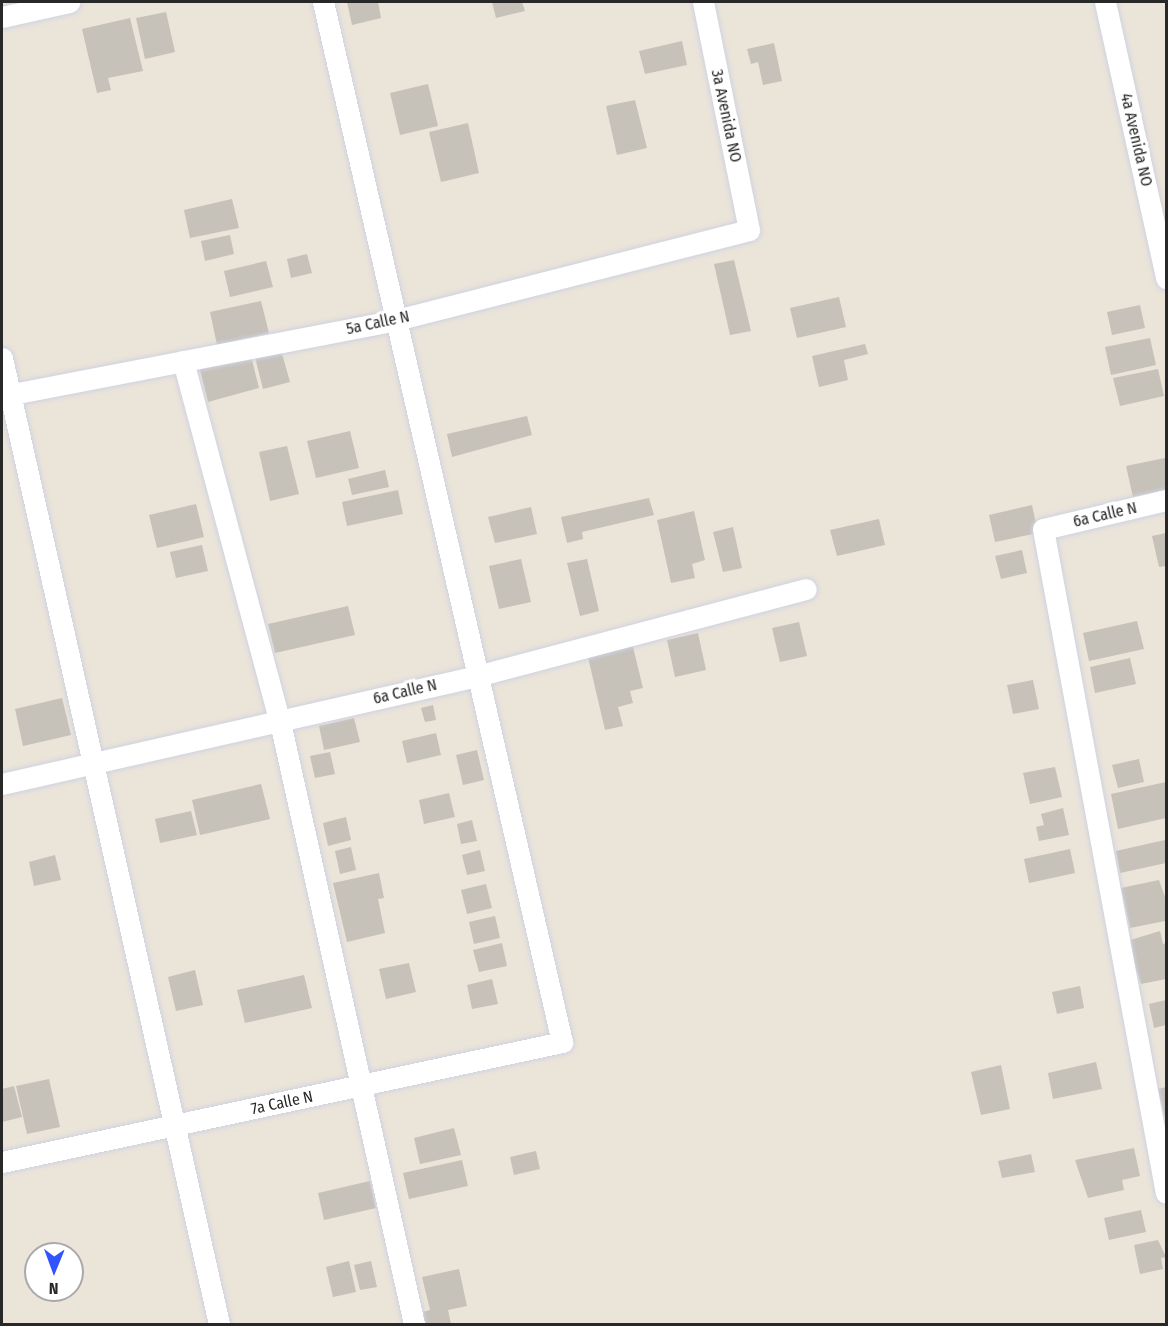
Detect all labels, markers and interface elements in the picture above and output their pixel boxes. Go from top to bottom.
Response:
street label: 3a Avenida NO [707,68,745,164]
street label: 4a Avenida NO [1116,91,1156,189]
street label: 5a Calle N [345,307,411,339]
street label: 6a Calle N [1071,498,1139,532]
street label: 6a Calle N [371,675,439,709]
street label: 7a Calle N [249,1087,315,1119]
north arrow [24,1242,84,1302]
text: N [49,1279,59,1298]

